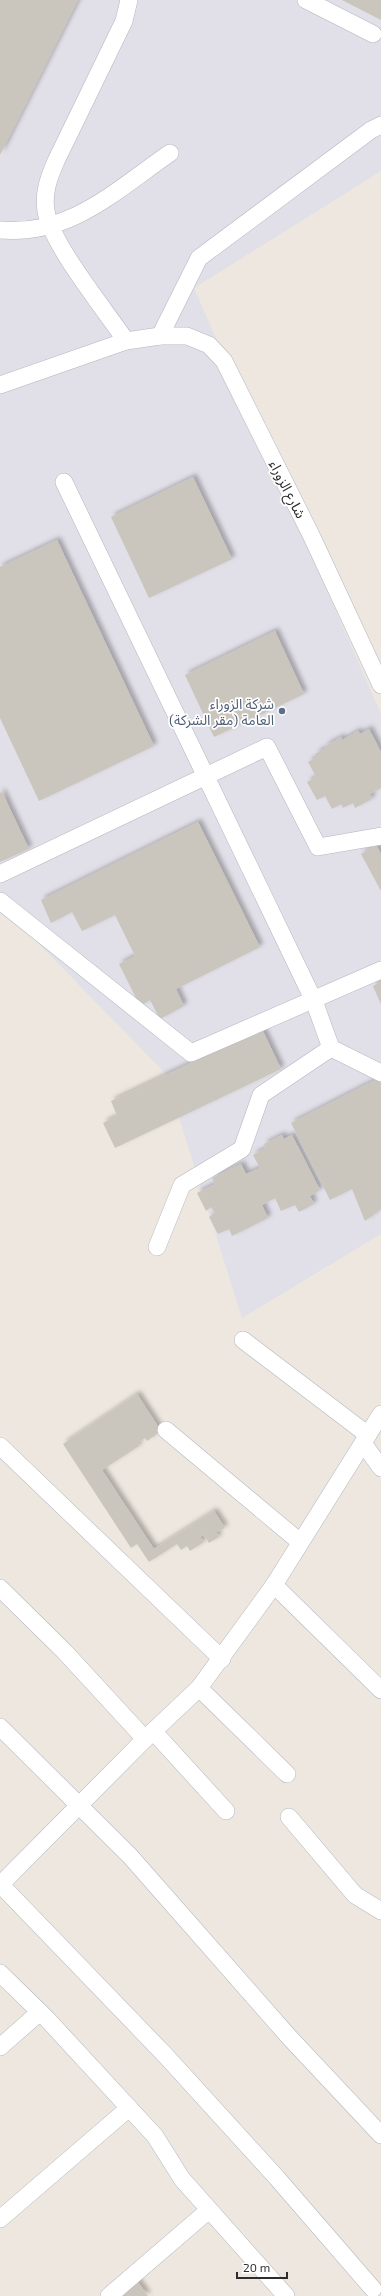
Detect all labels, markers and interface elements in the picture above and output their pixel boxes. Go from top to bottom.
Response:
street label: شارع الزوراء [263,457,310,522]
place label: شركة الزوراء العامة (مقر الشركة) [169,695,274,729]
marker: شركة الزوراء العامة (مقر الشركة) [277,706,287,716]
scale bar [237,2254,287,2280]
text: 20 m [243,2260,270,2274]

